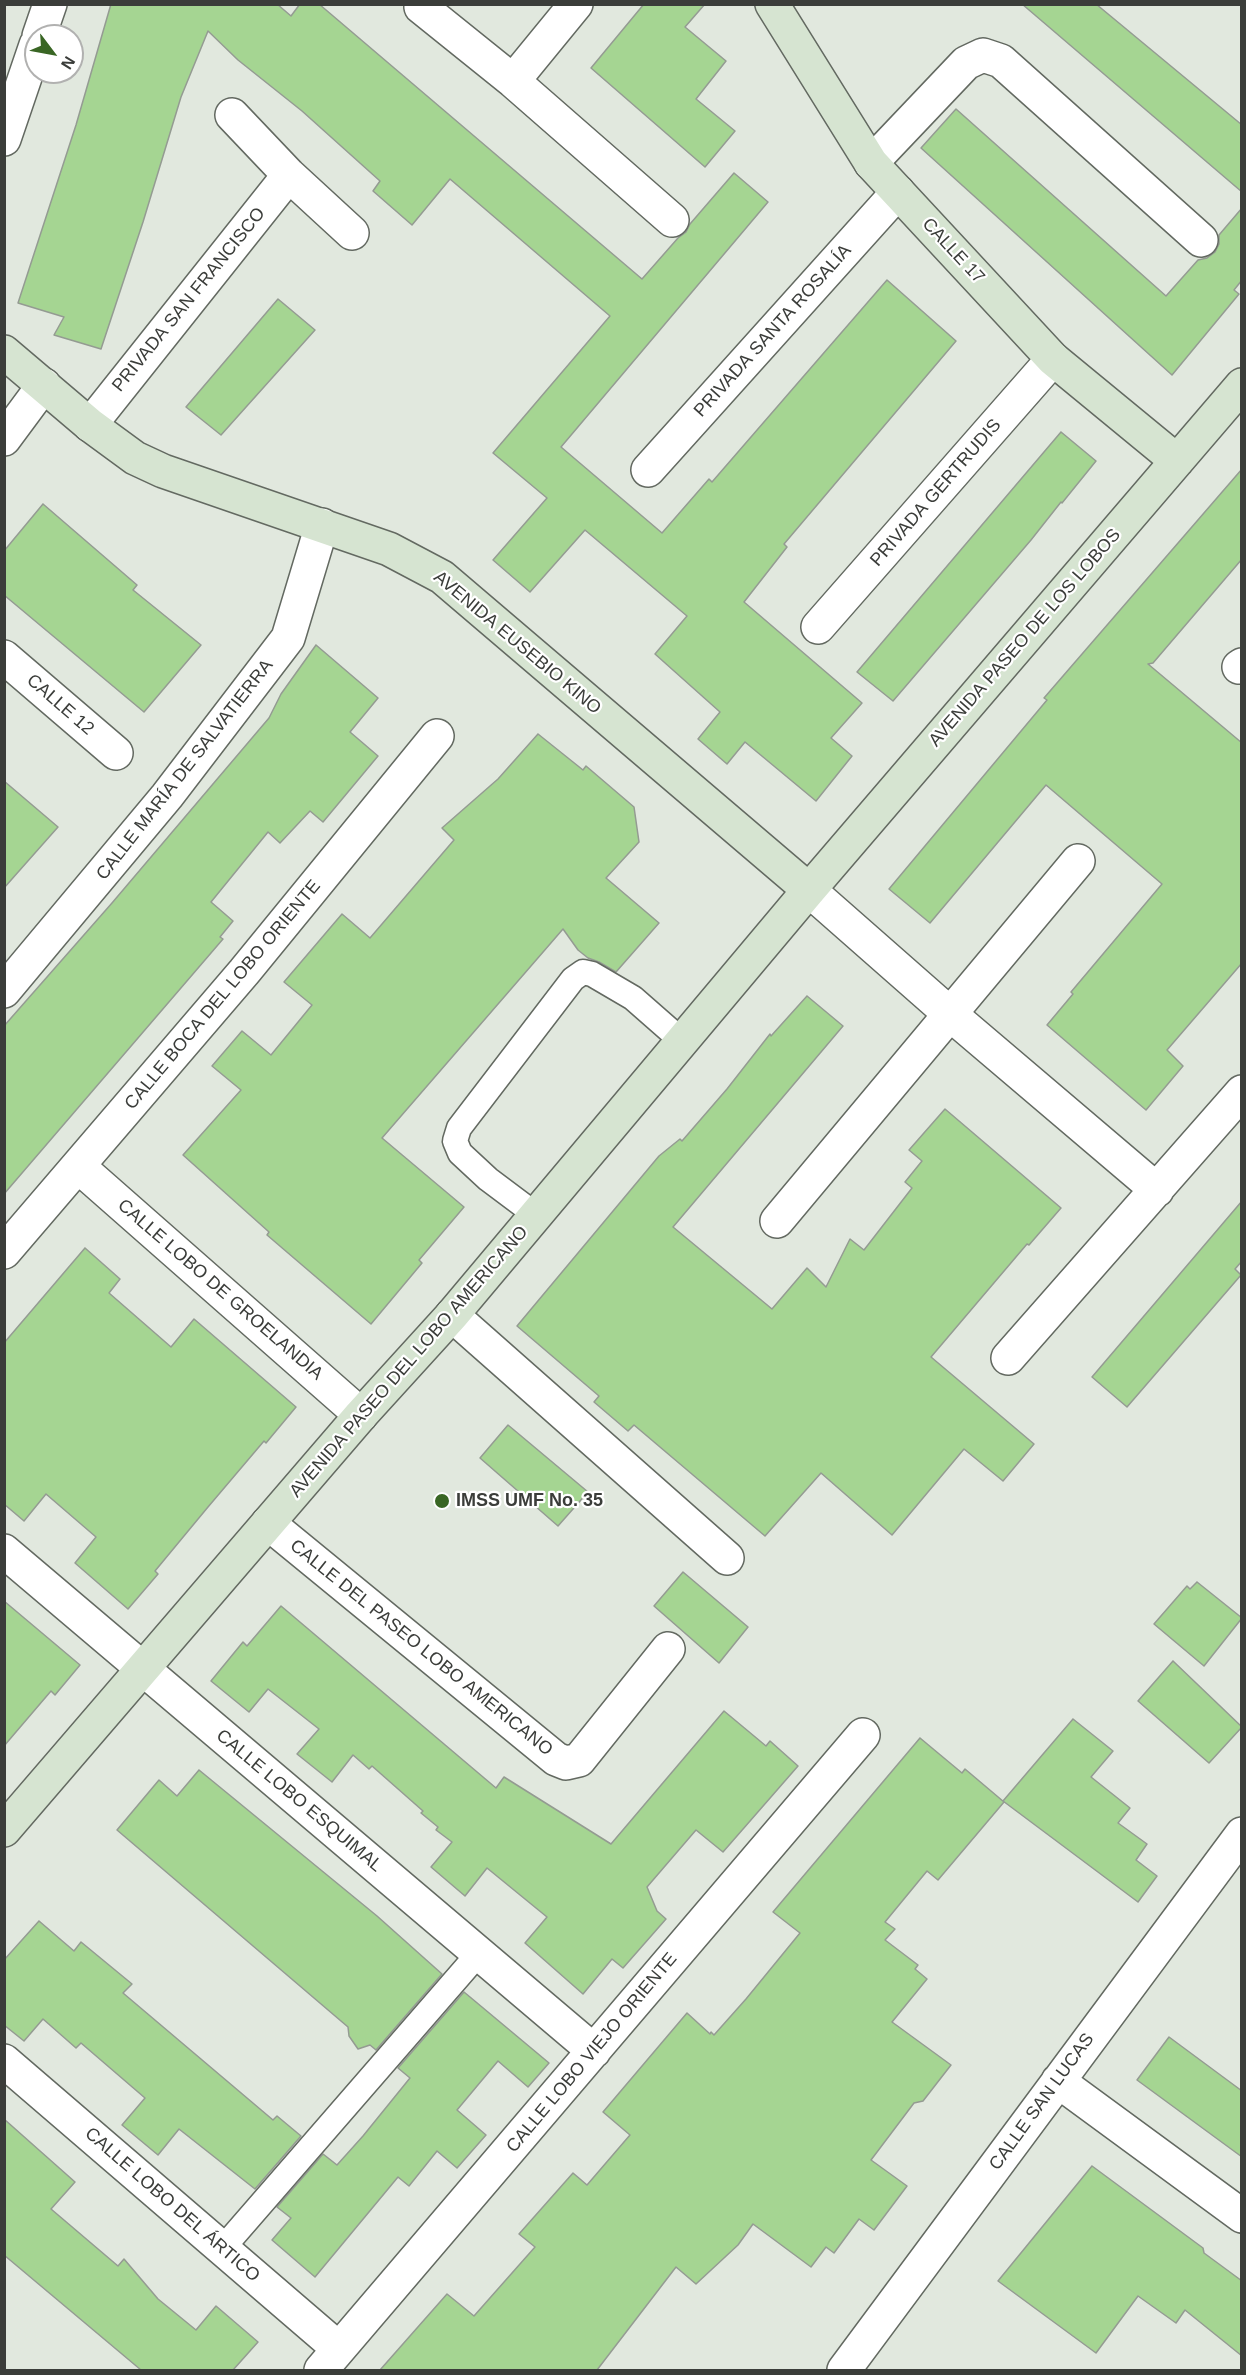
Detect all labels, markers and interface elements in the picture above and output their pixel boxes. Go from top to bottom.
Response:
north arrow [24,24,84,84]
text: N [58,53,78,72]
street label: PRIVADA SAN FRANCISCO [108,204,270,396]
street label: CALLE 17 [917,214,989,288]
street label: PRIVADA SANTA ROSALÍA [690,240,856,422]
street label: PRIVADA GERTRUDIS [866,415,1006,571]
street label: AVENIDA PASEO DE LOS LOBOS [925,525,1125,751]
street label: AVENIDA EUSEBIO KINO [429,567,605,719]
street label: CALLE MARÍA DE SALVATIERRA [92,655,278,885]
street label: CALLE 12 [22,670,98,740]
street label: CALLE BOCA DEL LOBO ORIENTE [121,876,325,1114]
street label: CALLE LOBO DE GROELANDIA [113,1195,327,1385]
street label: AVENIDA PASEO DEL LOBO AMERICANO [285,1222,533,1502]
place label: IMSS UMF No. 35 [456,1490,603,1512]
marker: IMSS UMF No. 35 [433,1492,451,1510]
street label: CALLE DEL PASEO LOBO AMERICANO [285,1535,557,1761]
street label: CALLE LOBO ESQUIMAL [212,1725,386,1877]
street label: CALLE LOBO VIEJO ORIENTE [502,1949,682,2157]
street label: CALLE SAN LUCAS [985,2029,1099,2175]
street label: CALLE LOBO DEL ÁRTICO [80,2123,264,2287]

